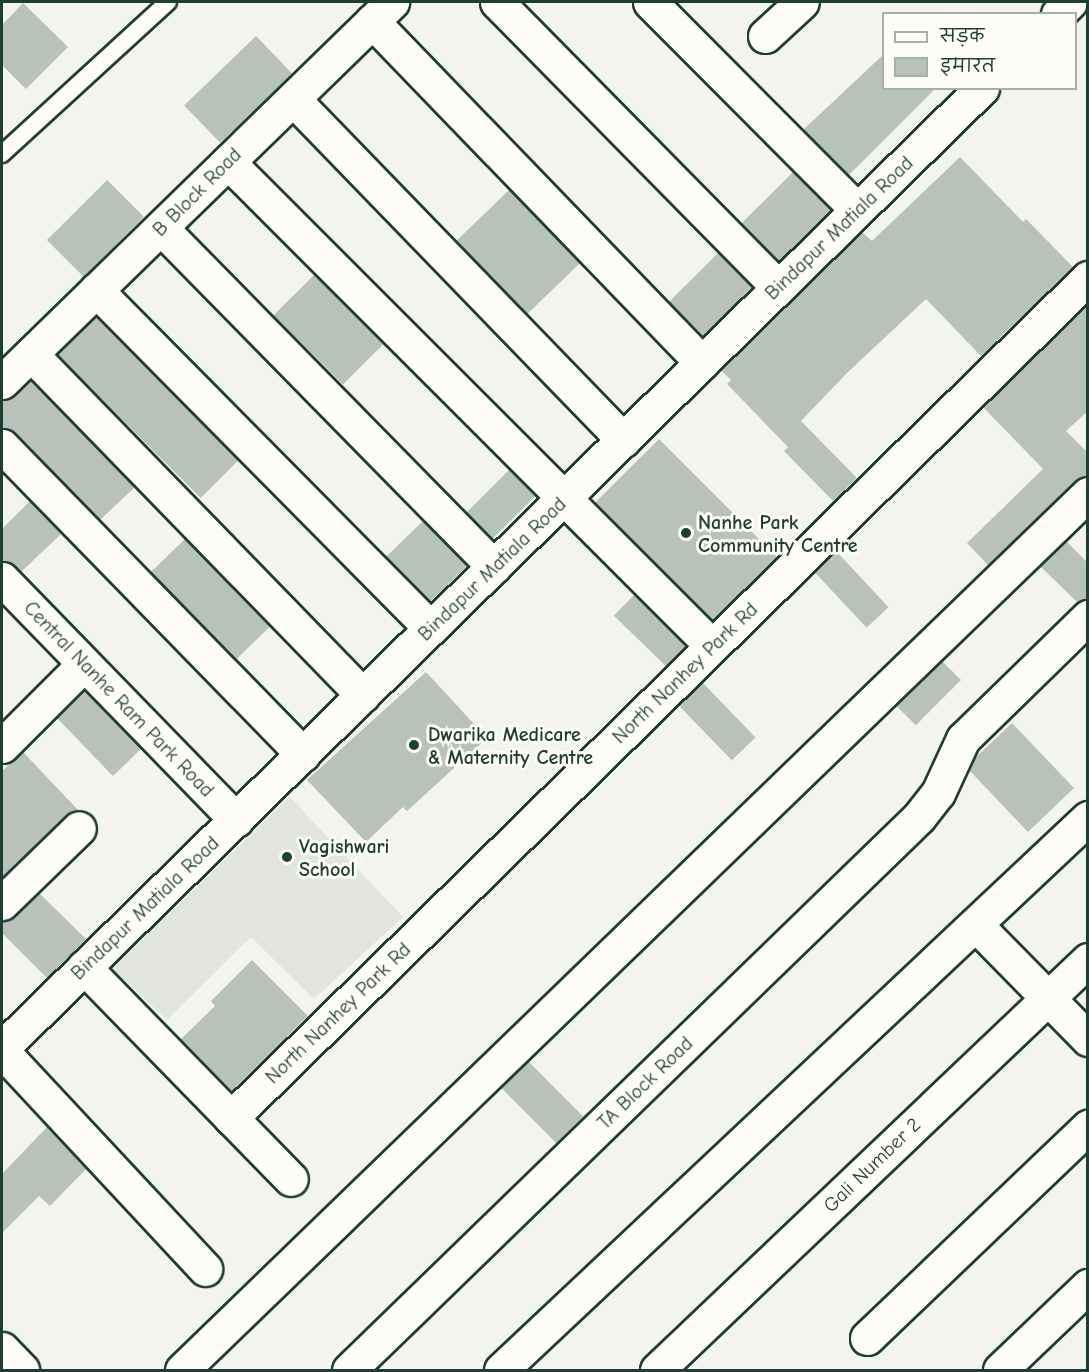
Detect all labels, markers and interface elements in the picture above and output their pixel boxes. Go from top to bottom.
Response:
legend [882,12,1077,90]
text: सड़क [940,26,984,47]
text: इमारत [940,56,995,77]
street label: B Block Road [148,143,246,241]
street label: Bindapur Matiala Road [760,151,918,305]
street label: Bindapur Matiala Road [413,492,571,646]
place label: Nanhe Park Community Centre [698,510,858,557]
marker: Nanhe Park Community Centre [679,526,693,540]
street label: Central Nanhe Ram Park Road [19,596,219,802]
street label: North Nanhey Park Rd [607,597,763,749]
place label: Dwarika Medicare & Maternity Centre [428,722,593,769]
marker: Dwarika Medicare & Maternity Centre [405,736,423,754]
street label: Bindapur Matiala Road [66,831,224,985]
place label: Vagishwari School [299,834,389,881]
marker: Vagishwari School [280,850,294,864]
street label: North Nanhey Park Rd [260,937,416,1089]
street label: TA Block Road [592,1031,698,1135]
street label: Gali Number 2 [818,1113,926,1217]

